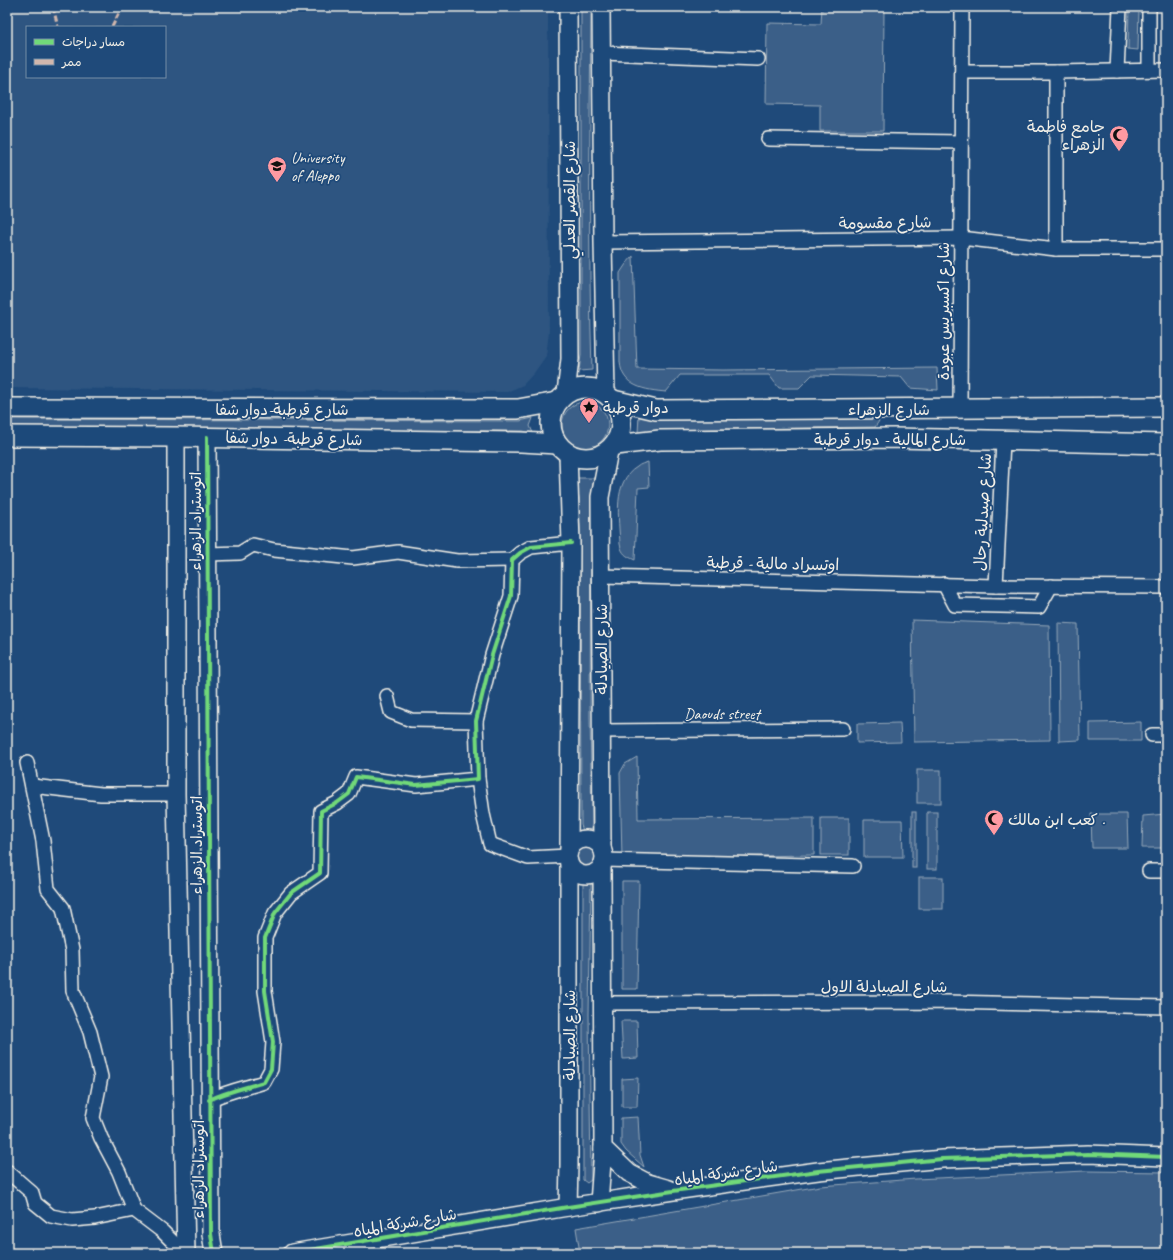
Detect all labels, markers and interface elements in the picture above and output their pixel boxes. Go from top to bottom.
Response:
legend [26,26,166,78]
text: مسار دراجات [62,34,125,50]
text: ممر [61,54,81,70]
place label: جامع فاطمة الزهراء [1027,117,1105,155]
mosque icon: جامع فاطمة الزهراء [1108,124,1130,152]
street label: شارع القصر العدلي [560,141,584,259]
place label: University of Aleppo [291,148,346,186]
school or university icon: University of Aleppo [266,155,288,183]
street label: شارع مقسومة [838,212,932,235]
street label: شارع اكسبريس عبودة [934,242,955,380]
place icon: دوار قرطبة [578,396,600,424]
place label: دوار قرطبة [603,398,669,418]
street label: شارع قرطبة-دوار شفا [215,400,349,421]
street label: شارع الزهراء [848,400,930,421]
street label: شارع قرطبة- دوار شفا [225,428,363,451]
street label: شارع المالية - دوار قرطبة [814,430,966,451]
street label: شارع صيدلية رحال [970,452,997,572]
street label: اتوستراد الزهراء [186,472,206,570]
street label: اوتسراد مالية - قرطبة [706,553,840,575]
street label: شارع الصيادلة [592,603,613,695]
street label: Daouds street [684,704,763,724]
street label: اتوستراد الزهراء [187,796,207,894]
mosque icon: كعب ابن مالك . [983,808,1005,836]
place label: كعب ابن مالك . [1008,810,1106,830]
street label: شارع الصيادلة الاول [821,977,947,998]
street label: شارع الصيادلة [560,989,581,1081]
street label: اتوستراد الزهراء [189,1120,209,1218]
street label: شارع شركة المياه [673,1156,779,1191]
street label: شارع شركة المياه [352,1204,459,1243]

